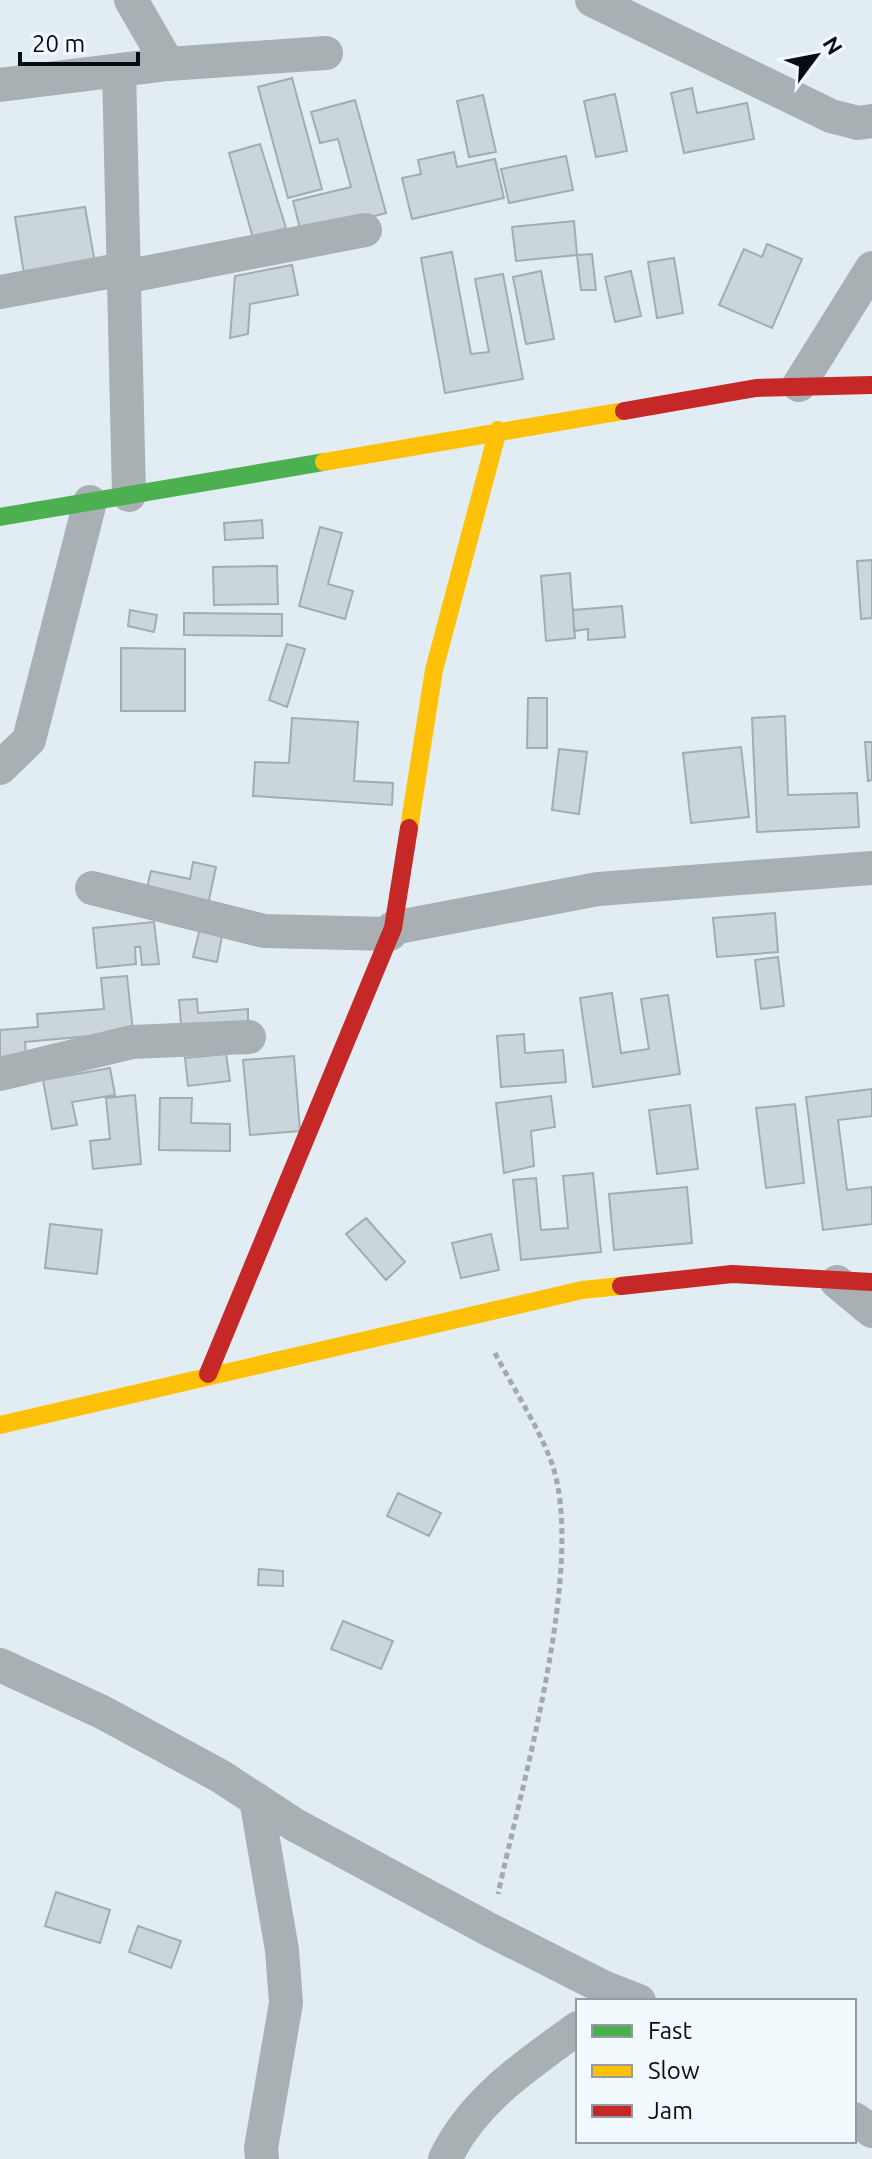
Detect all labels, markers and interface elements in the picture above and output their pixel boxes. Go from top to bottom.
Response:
scale bar [20,16,138,66]
north arrow [776,16,856,96]
text: 20 m [32,30,85,57]
text: N [818,32,848,59]
legend [576,1999,856,2143]
text: Fast [648,2017,692,2044]
text: Slow [648,2057,700,2084]
text: Jam [648,2097,693,2124]

